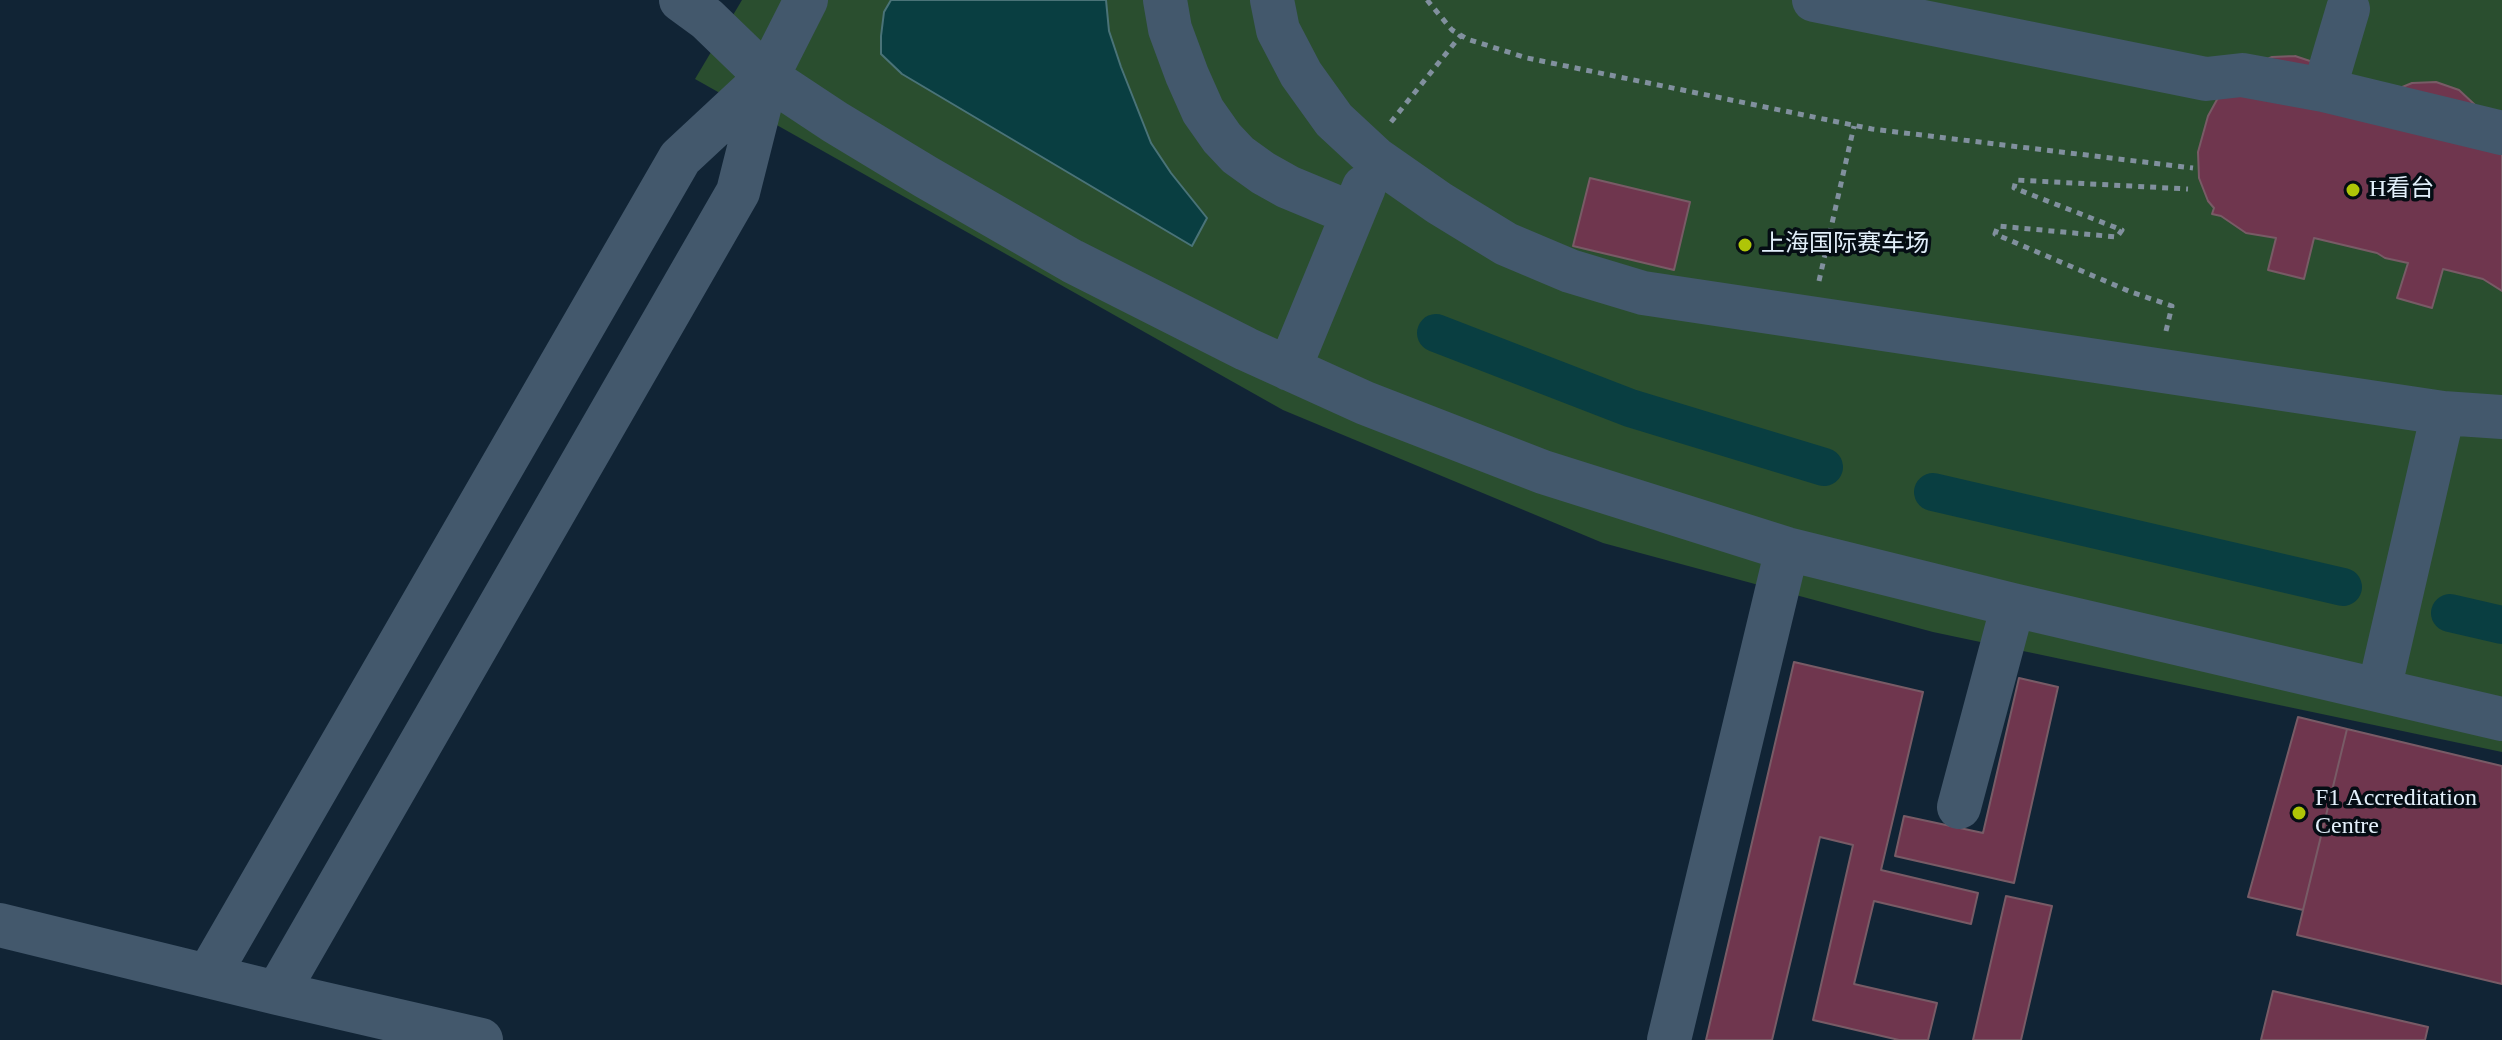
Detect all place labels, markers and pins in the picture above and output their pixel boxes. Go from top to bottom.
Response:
place label: H看台 [2369,176,2434,204]
marker: H看台 [2344,181,2362,199]
place label: 上海国际赛车场 [1761,231,1929,259]
marker: 上海国际赛车场 [1736,236,1754,254]
place label: F1 Accreditation Centre [2315,785,2477,841]
marker: F1 Accreditation Centre [2290,804,2308,822]

